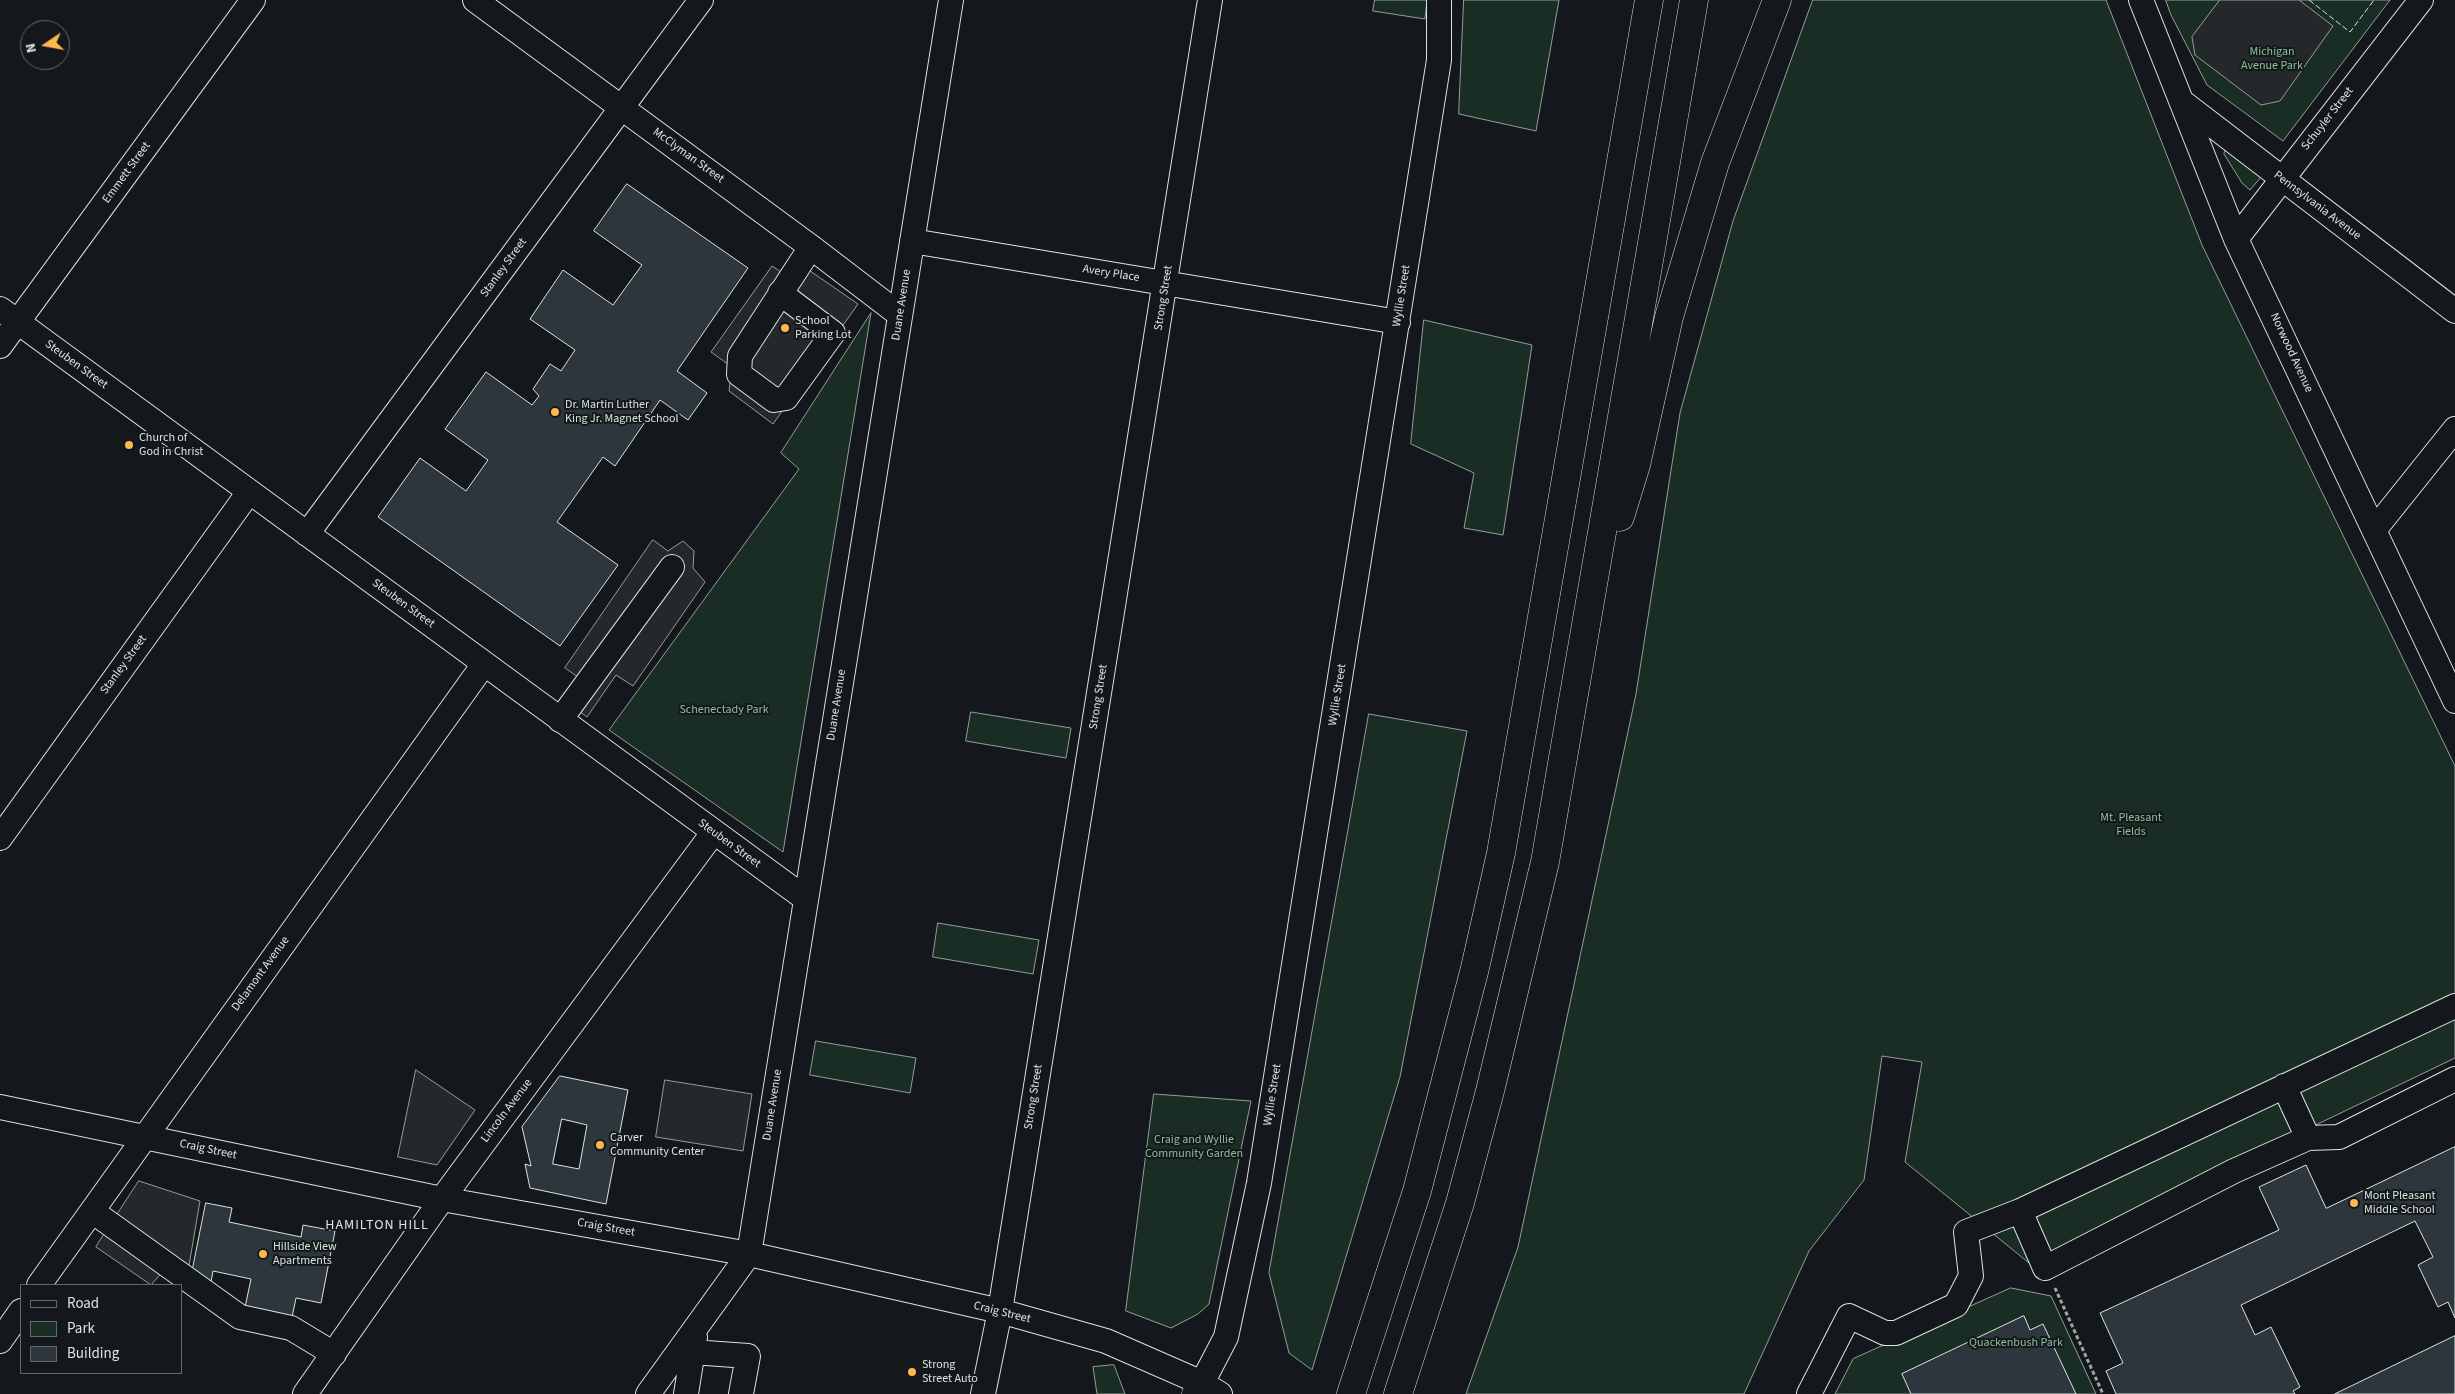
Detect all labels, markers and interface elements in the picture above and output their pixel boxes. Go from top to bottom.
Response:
north arrow [20,20,70,70]
text: N [21,41,42,55]
park label: Michigan Avenue Park [2241,45,2303,73]
street label: Schuyler Street [2299,85,2357,153]
street label: McClyman Street [649,125,727,187]
street label: Emmett Street [100,139,154,207]
street label: Pennsylvania Avenue [2270,168,2364,244]
street label: Stanley Street [478,236,530,300]
street label: Avery Place [1081,262,1141,286]
street label: Strong Street [1152,264,1176,332]
street label: Wyllie Street [1390,264,1414,328]
street label: Duane Avenue [889,268,915,342]
street label: Norwood Avenue [2266,311,2316,395]
place label: School Parking Lot [795,314,851,342]
marker: School Parking Lot [779,322,791,334]
street label: Steuben Street [42,337,110,393]
place label: Dr. Martin Luther King Jr. Magnet School [565,398,679,426]
marker: Dr. Martin Luther King Jr. Magnet School [549,406,561,418]
place label: Church of God in Christ [139,431,203,459]
marker: Church of God in Christ [123,439,135,451]
street label: Steuben Street [369,576,437,632]
street label: Stanley Street [98,633,150,697]
street label: Strong Street [1087,663,1111,731]
street label: Wyllie Street [1326,663,1350,727]
street label: Duane Avenue [824,668,850,742]
park label: Schenectady Park [679,703,769,717]
park label: Mt. Pleasant Fields [2100,811,2162,839]
street label: Steuben Street [695,816,763,872]
street label: Delamont Avenue [229,934,293,1014]
street label: Strong Street [1022,1063,1046,1131]
street label: Wyllie Street [1261,1063,1285,1127]
street label: Duane Avenue [760,1068,786,1142]
street label: Lincoln Avenue [478,1076,536,1146]
place label: Carver Community Center [610,1131,705,1159]
park label: Craig and Wyllie Community Garden [1145,1133,1243,1161]
street label: Craig Street [178,1137,238,1163]
marker: Carver Community Center [594,1139,606,1151]
place label: Mont Pleasant Middle School [2364,1189,2436,1217]
marker: Mont Pleasant Middle School [2348,1197,2360,1209]
street label: Craig Street [576,1216,636,1240]
district label: HAMILTON HILL [324,1218,430,1234]
place label: Hillside View Apartments [273,1240,337,1268]
marker: Hillside View Apartments [257,1248,269,1260]
legend [20,1284,182,1374]
text: Road [67,1293,99,1314]
street label: Craig Street [972,1299,1032,1327]
text: Park [67,1318,95,1339]
park label: Quackenbush Park [1969,1336,2063,1350]
text: Building [67,1343,119,1364]
place label: Strong Street Auto [922,1358,978,1386]
marker: Strong Street Auto [906,1366,918,1378]

